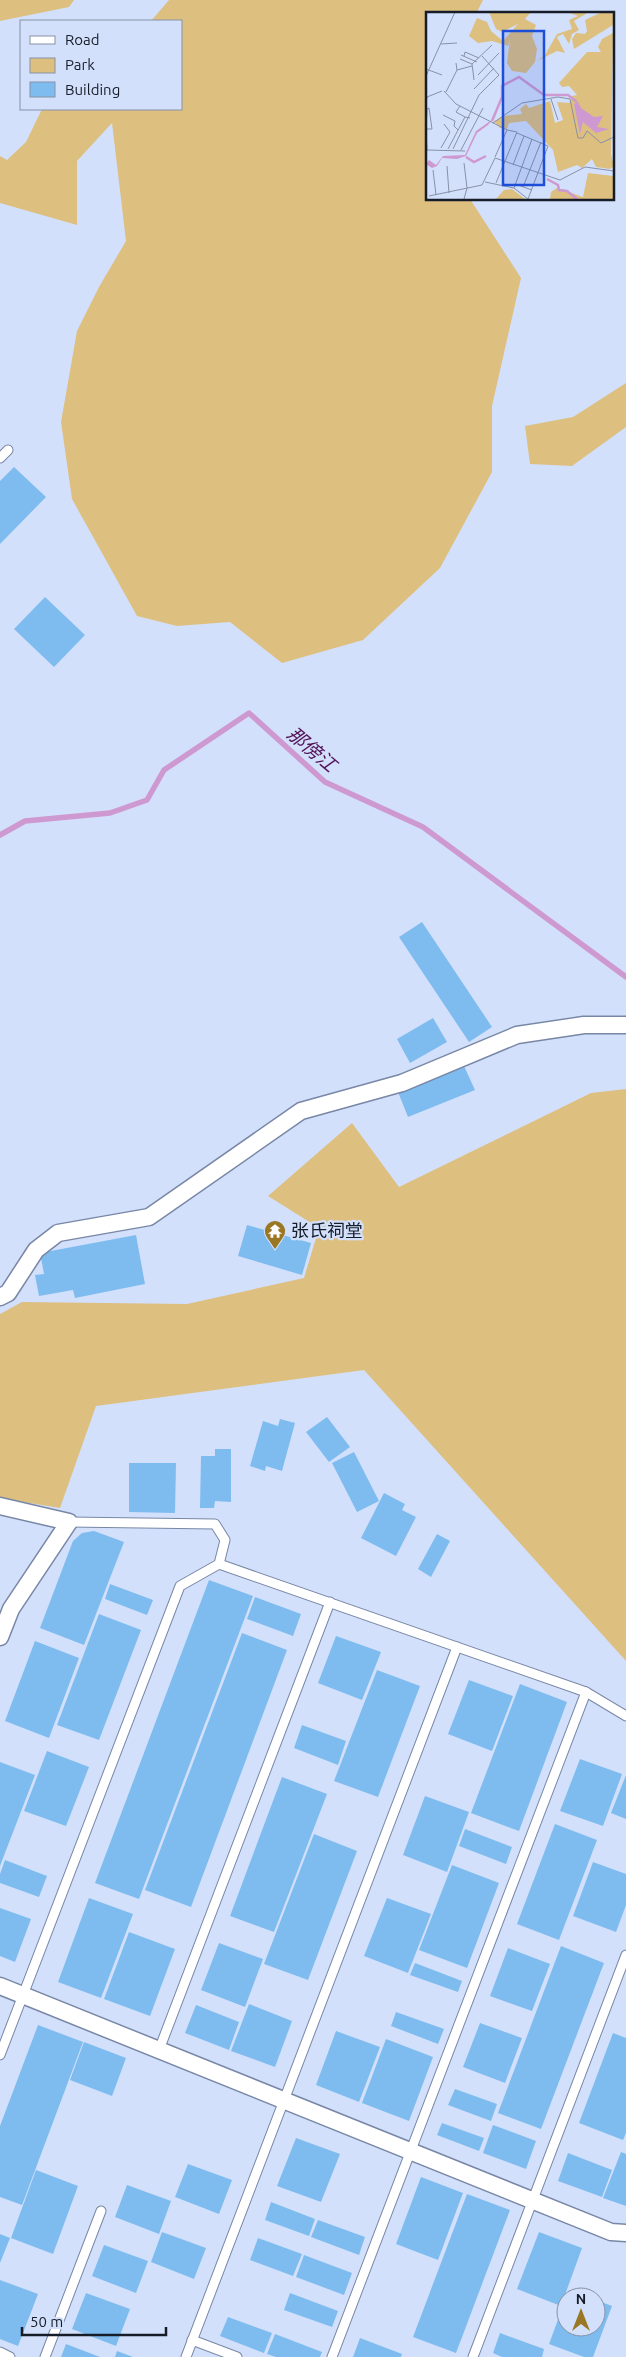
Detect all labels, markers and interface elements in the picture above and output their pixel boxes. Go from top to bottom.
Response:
inset map [426,12,614,200]
legend [20,20,182,110]
text: Road [65,31,100,48]
text: Park [65,56,95,73]
text: Building [65,81,120,98]
water label: 那傍江 [283,722,342,777]
temple icon: 张氏祠堂 [263,1219,287,1250]
place label: 张氏祠堂 [291,1220,363,1240]
north arrow [556,2287,606,2337]
text: N [576,2291,586,2307]
scale bar [22,2304,166,2336]
text: 50 m [30,2313,63,2330]

